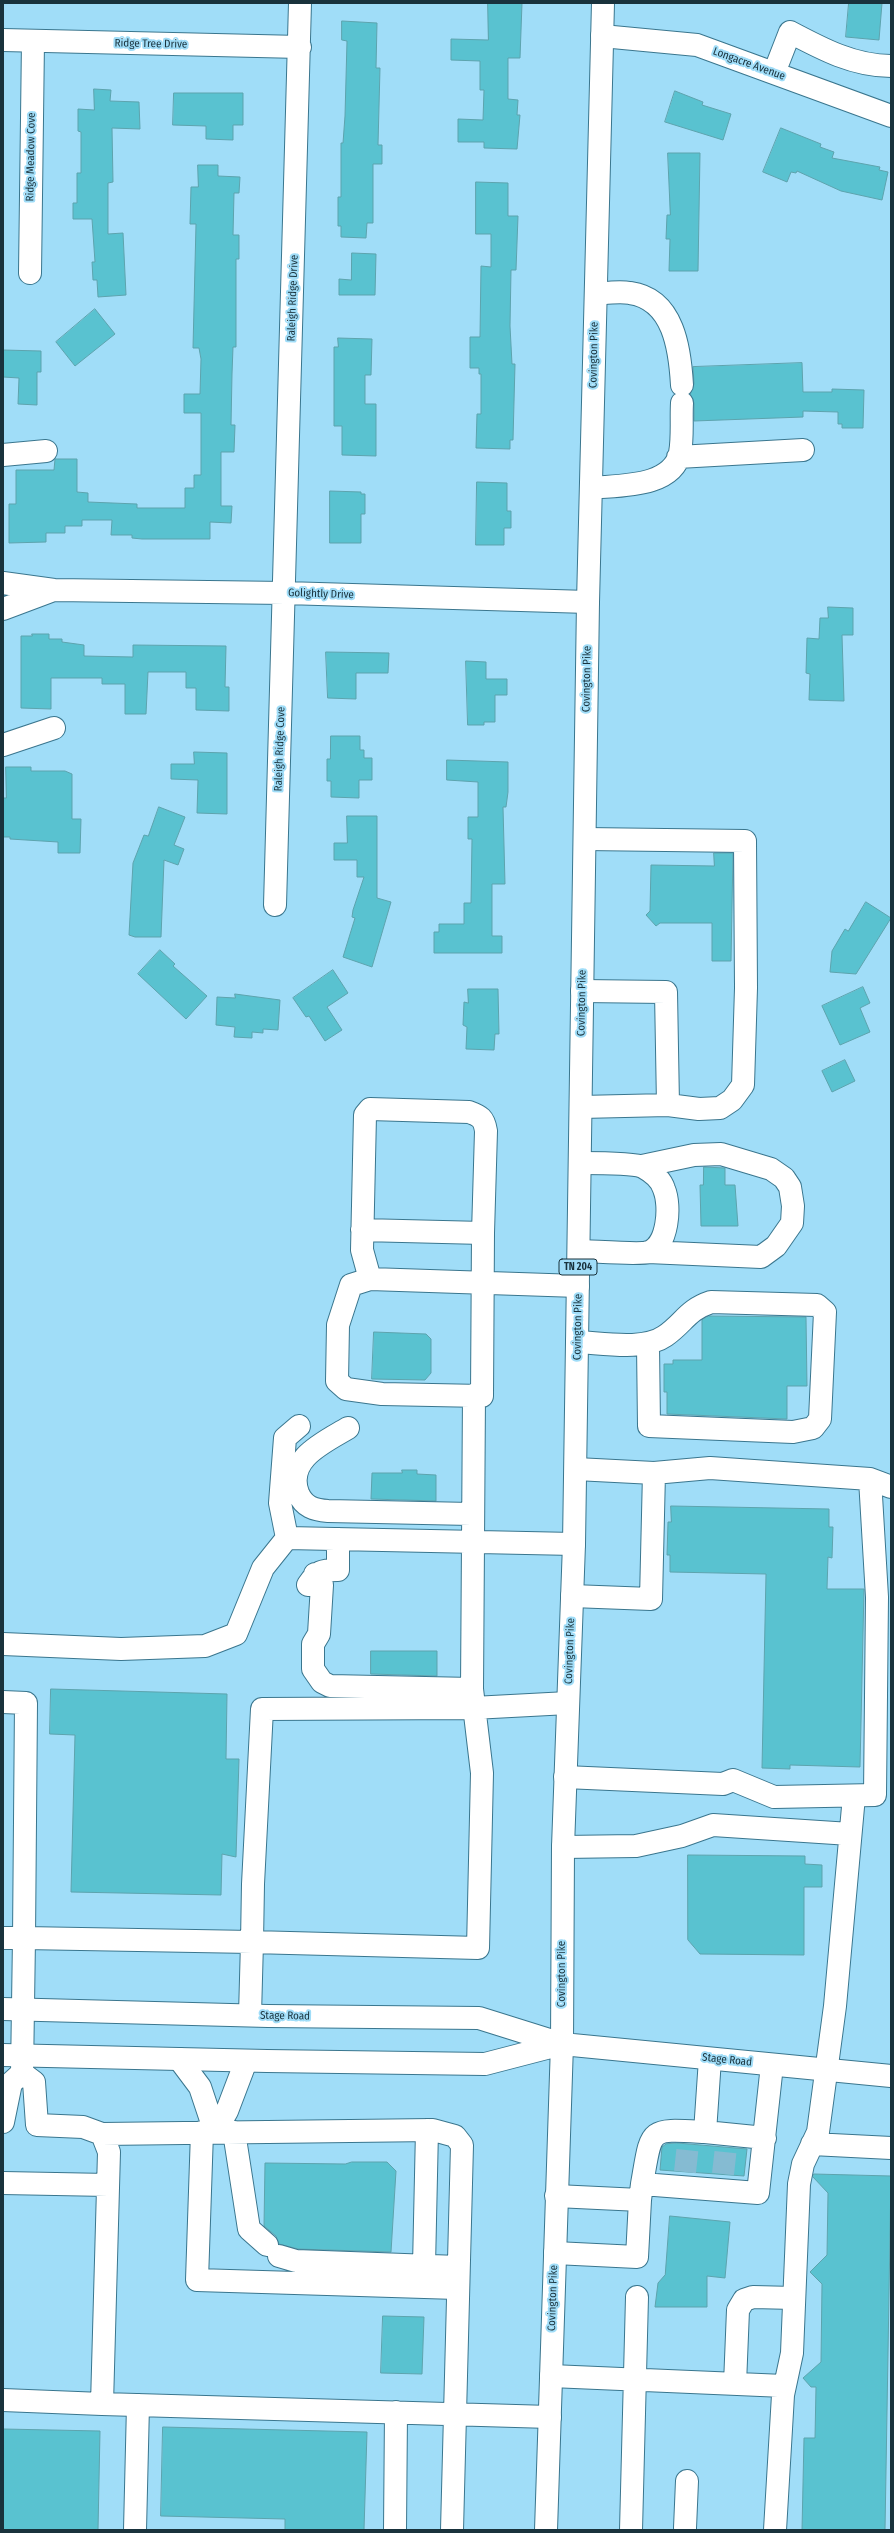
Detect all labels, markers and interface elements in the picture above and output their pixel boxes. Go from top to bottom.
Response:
street label: Ridge Tree Drive [115,37,187,51]
street label: Longacre Avenue [711,45,787,83]
street label: Ridge Meadow Cove [24,112,38,202]
street label: Raleigh Ridge Drive [285,254,301,342]
street label: Covington Pike [587,322,601,388]
street label: Golightly Drive [288,586,354,602]
street label: Covington Pike [580,646,594,712]
street label: Raleigh Ridge Cove [272,706,288,792]
street label: Covington Pike [575,970,589,1036]
road number: TN 204 [559,1259,597,1275]
street label: Covington Pike [571,1294,585,1360]
street label: Covington Pike [562,1618,578,1684]
street label: Covington Pike [555,1941,569,2007]
street label: Stage Road [260,2009,310,2023]
street label: Stage Road [701,2051,753,2069]
street label: Covington Pike [545,2265,561,2331]

